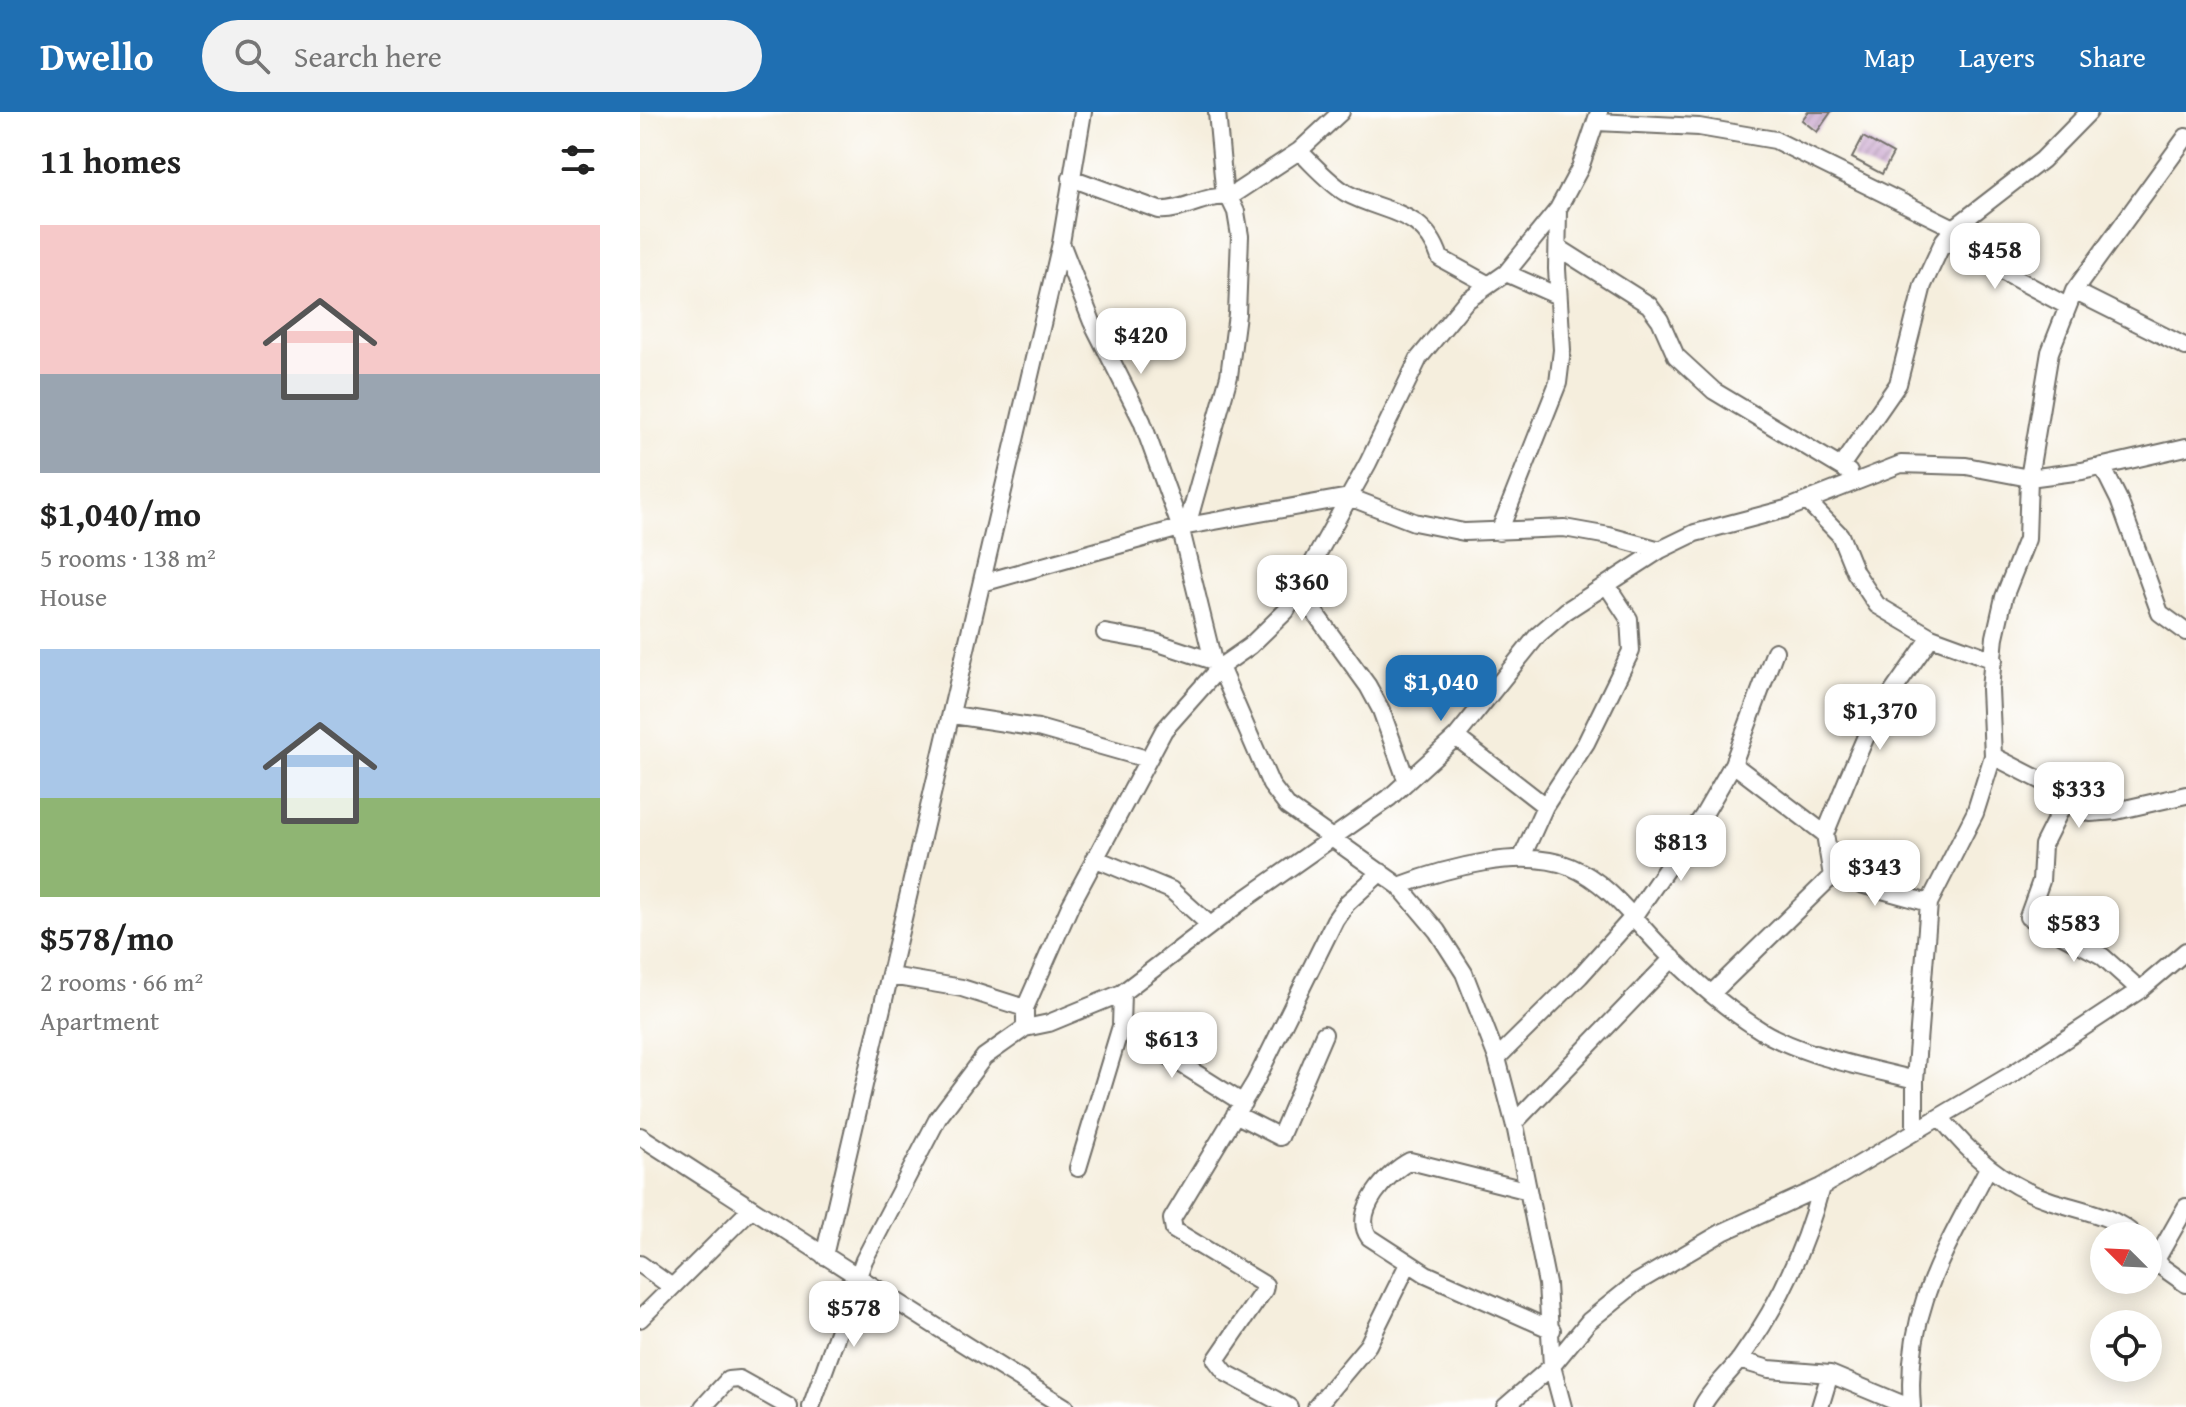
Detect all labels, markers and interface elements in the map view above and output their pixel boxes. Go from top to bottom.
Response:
search box [202,20,762,92]
text: Dwello [40,28,154,84]
icon: search [230,34,274,78]
text: Search here [294,34,442,78]
text: Map [1864,36,1915,77]
text: Layers [1959,36,2035,77]
text: Share [2079,36,2146,77]
text: 11 homes [40,136,181,185]
icon: filters [556,138,600,182]
pin: $458 [1948,223,2042,291]
text: $458 [1968,229,2022,268]
icon: home [248,277,392,421]
pin: $420 [1094,308,1188,376]
text: $420 [1114,314,1168,353]
text: $1,040/mo [40,489,201,538]
text: 5 rooms · 138 m² [40,538,216,577]
pin: $360 [1255,555,1349,623]
text: $360 [1275,561,1329,600]
text: House [40,577,107,616]
pin: $1,040 [1376,655,1506,723]
text: $1,040 [1404,661,1478,700]
pin: $1,370 [1815,684,1945,752]
text: $1,370 [1843,690,1917,729]
icon: home [248,701,392,845]
pin: $333 [2032,762,2126,830]
text: $333 [2052,768,2106,807]
pin: $813 [1634,815,1728,883]
text: $813 [1654,821,1708,860]
pin: $343 [1828,840,1922,908]
text: $343 [1848,846,1902,885]
pin: $583 [2027,896,2121,964]
text: $583 [2047,902,2101,941]
text: $578/mo [40,913,174,962]
text: 2 rooms · 66 m² [40,962,203,1001]
text: Apartment [40,1001,159,1040]
pin: $613 [1125,1012,1219,1080]
text: $613 [1145,1018,1199,1057]
north arrow [2090,1222,2162,1294]
map controls [2090,1222,2162,1382]
pin: $578 [807,1281,901,1349]
text: $578 [827,1287,881,1326]
button: locate [2090,1310,2162,1382]

